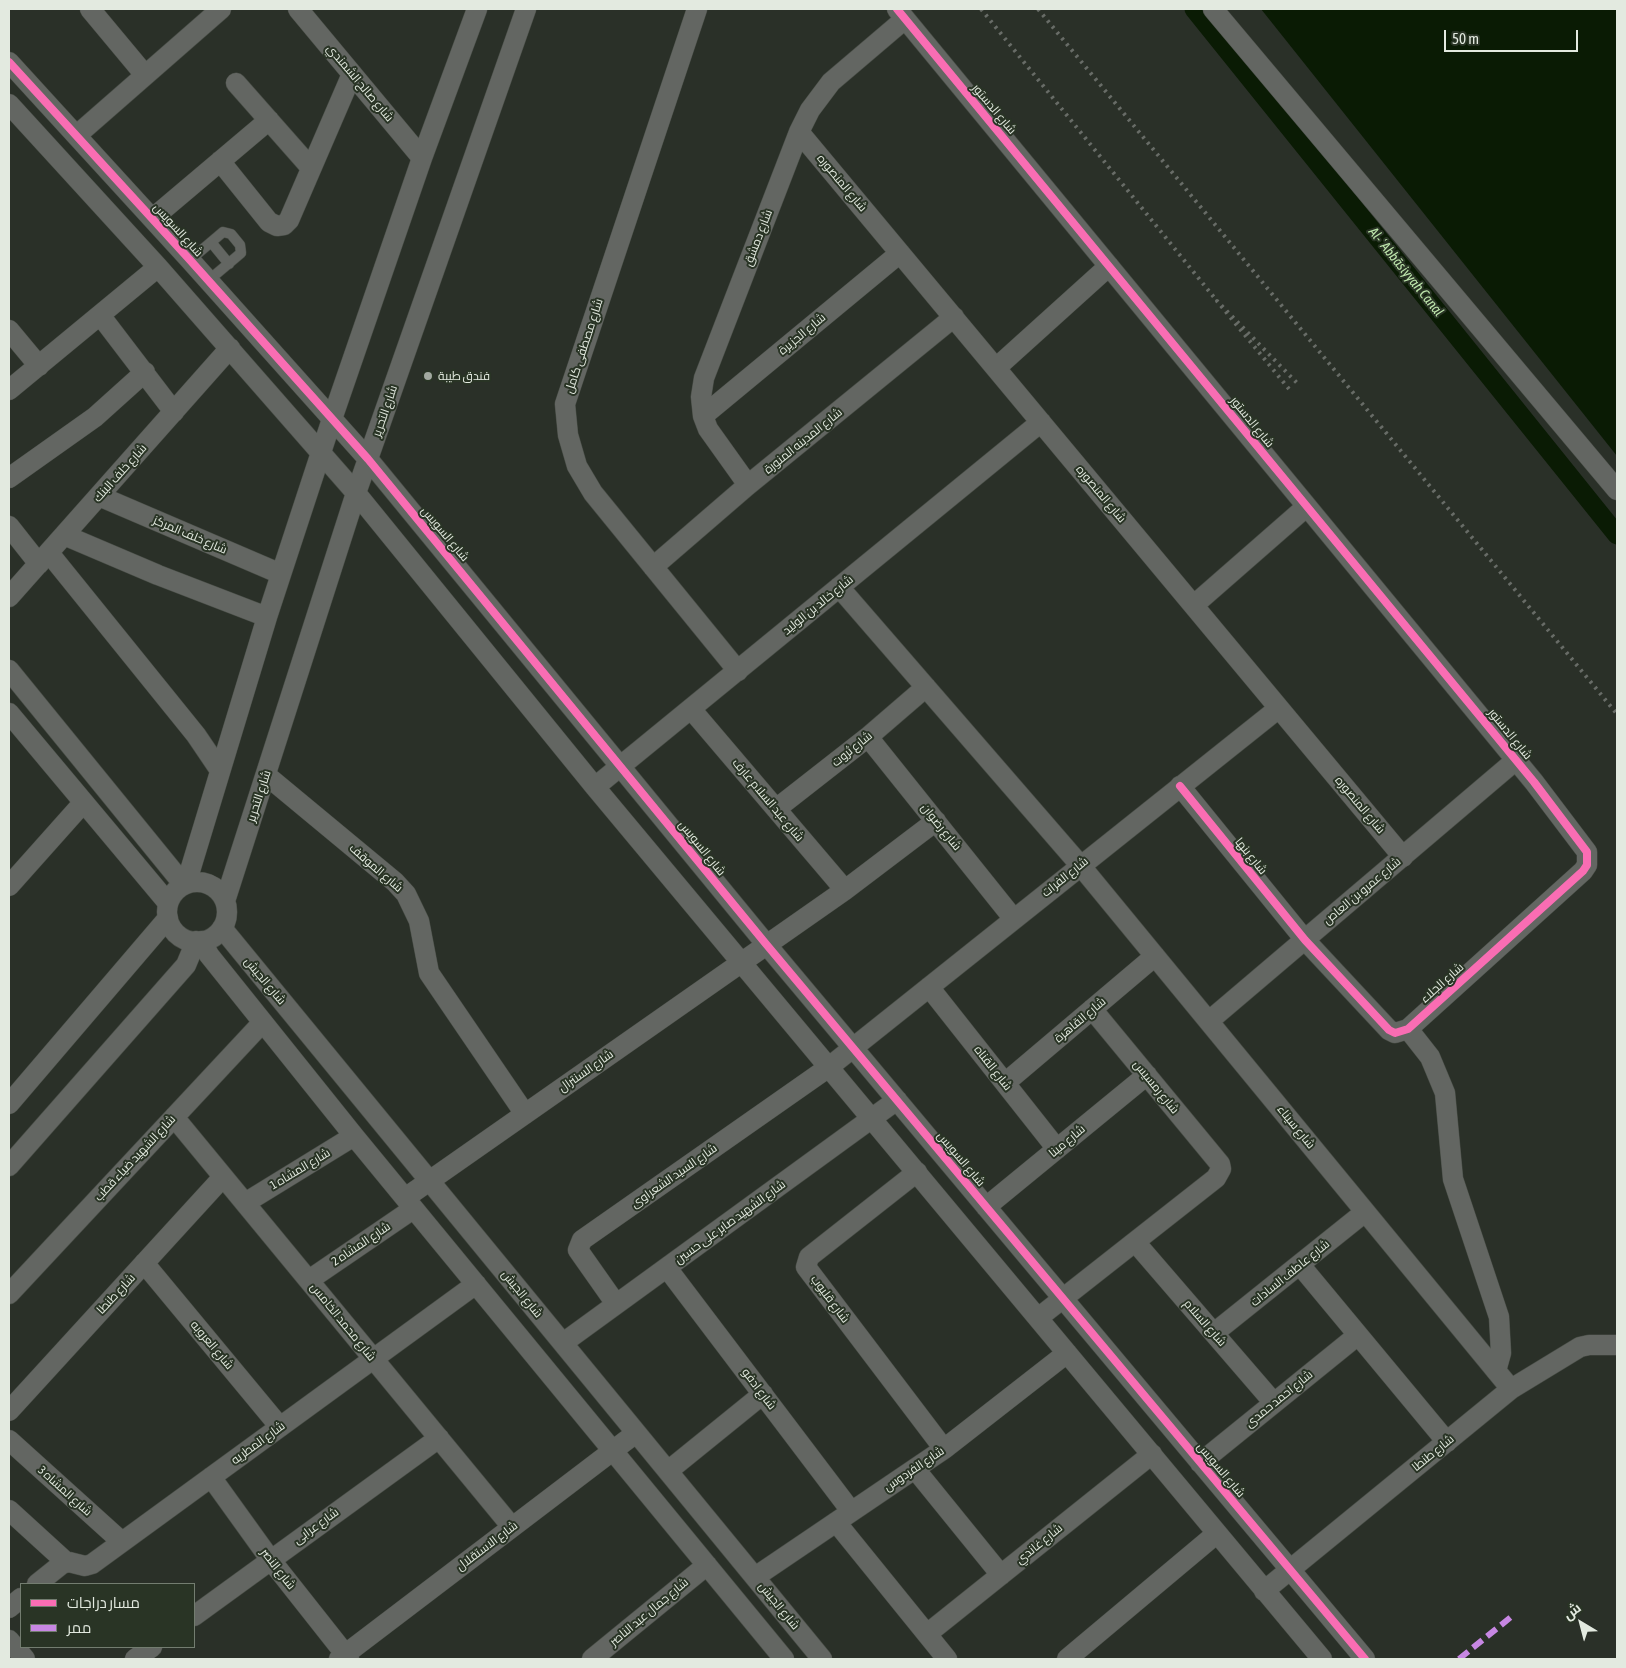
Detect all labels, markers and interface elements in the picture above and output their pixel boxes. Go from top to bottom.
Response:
scale bar [1446,20,1580,52]
text: 50 m [1452,30,1479,47]
street label: شارع صالح الشمندي [324,41,396,125]
street label: شارع الدستور [969,81,1019,137]
street label: شارع المنصوره [814,151,870,215]
street label: شارع السويس [150,200,206,260]
street label: شارع دمشق [741,208,775,268]
water label: Al-ʿAbbāsiyyah Canal [1365,224,1447,320]
street label: شارع مصطفى كامل [562,297,606,395]
street label: شارع الجزيرة [776,310,828,358]
place label: فندق طيبة [438,369,490,383]
marker: فندق طيبة [422,370,434,382]
street label: شارع التحرير [369,383,401,439]
street label: شارع الدستور [1227,394,1277,450]
street label: شارع المدينه المنورة [761,405,845,477]
street label: شارع خلف البنك [90,441,150,505]
street label: شارع المنصوره [1073,462,1129,526]
street label: شارع السويس [418,504,472,564]
street label: شارع خلف المركز [151,513,229,557]
street label: شارع خالد بن الوليد [780,572,856,638]
street label: شارع الدستور [1485,706,1535,762]
street label: شارع ثروت [829,728,875,770]
street label: شارع عبد السلام عارف [729,756,807,844]
street label: شارع التحرير [244,768,274,824]
street label: شارع المنصوره [1332,773,1388,837]
street label: شارع رضوان [918,801,964,853]
street label: شارع السويس [675,817,729,879]
street label: شارع بنها [1232,835,1270,877]
street label: شارع الموقف [346,841,406,895]
street label: شارع الفرات [1039,854,1091,900]
street label: شارع عمرو بن العاص [1320,854,1404,928]
street label: شارع الجيش [241,954,289,1008]
street label: شارع الجلاء [1417,960,1467,1006]
street label: شارع القاهرة [1051,994,1109,1046]
street label: شارع القناه [971,1043,1015,1093]
street label: شارع السنترال [556,1047,616,1095]
street label: شارع رمسيس [1130,1057,1182,1117]
street label: شارع سيناء [1274,1102,1318,1152]
street label: شارع الشهيد ضياء قطب [91,1112,179,1204]
street label: شارع مينا [1046,1122,1088,1160]
street label: شارع السويس [934,1129,988,1189]
street label: شارع السيد الشعراوى [628,1141,720,1211]
street label: شارع المشاه 1 [267,1145,333,1193]
street label: شارع الشهيد صابر على حسين [672,1177,788,1267]
street label: شارع المشاه 2 [329,1219,393,1269]
street label: شارع عاطف السادات [1248,1237,1332,1309]
street label: شارع الجيش [498,1267,546,1321]
street label: شارع طنطا [94,1271,138,1317]
street label: شارع قليوب [807,1272,853,1326]
street label: شارع محمد الخامس [307,1280,379,1364]
street label: شارع السلام [1181,1297,1229,1349]
street label: شارع العروبه [187,1318,237,1372]
street label: شارع ادفو [739,1365,779,1413]
street label: شارع احمد حمدى [1242,1367,1316,1431]
street label: شارع المطريه [228,1419,288,1467]
street label: شارع طنطا [1409,1432,1457,1474]
street label: شارع السويس [1194,1440,1248,1500]
street label: شارع الفردوس [881,1444,947,1494]
street label: شارع المشاه 3 [35,1463,95,1519]
street label: شارع عرابى [290,1505,342,1547]
street label: شارع الاستقلال [454,1518,520,1574]
street label: شارع غاندي [1013,1521,1065,1567]
street label: شارع النصر [257,1546,299,1592]
street label: شارع جمال عبد الناصر [607,1575,691,1649]
street label: شارع الجيش [755,1579,803,1633]
legend [20,1583,195,1648]
text: مسار دراجات [67,1594,140,1611]
north arrow [1556,1598,1606,1648]
text: ش [1560,1599,1584,1623]
text: ممر [67,1619,91,1636]

